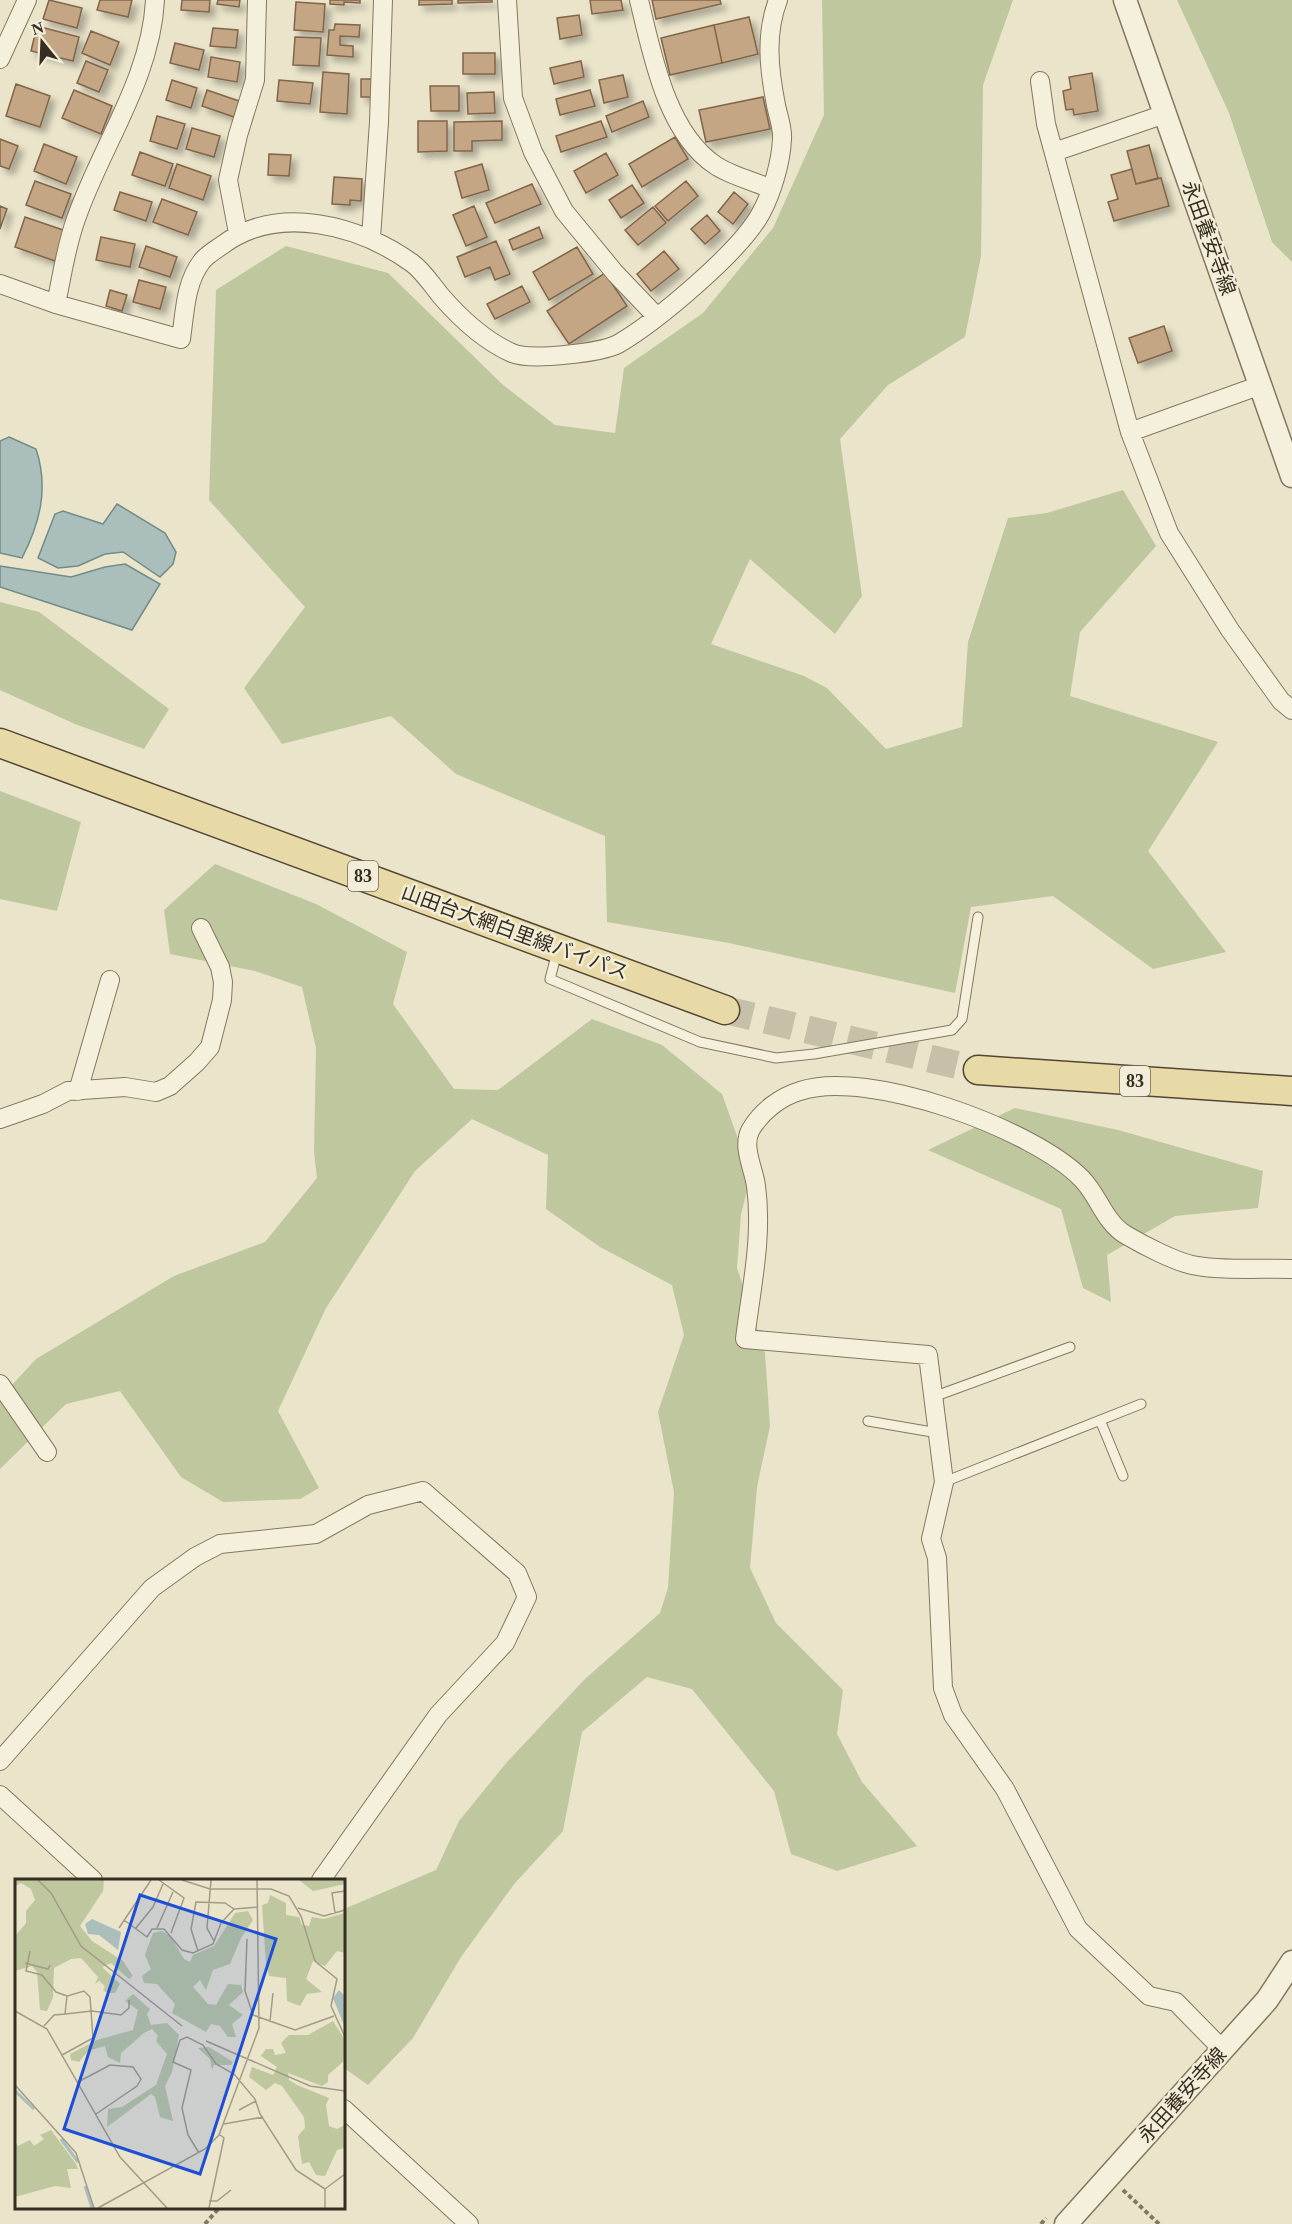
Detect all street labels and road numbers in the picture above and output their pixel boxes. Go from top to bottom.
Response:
street label: 永田養安寺線 [1178,178,1240,298]
road number: 83 [348,861,378,891]
street label: 山田台大網白里線バイパス [399,881,631,983]
road number: 83 [1120,1066,1150,1096]
street label: 永田養安寺線 [1134,2043,1230,2147]

